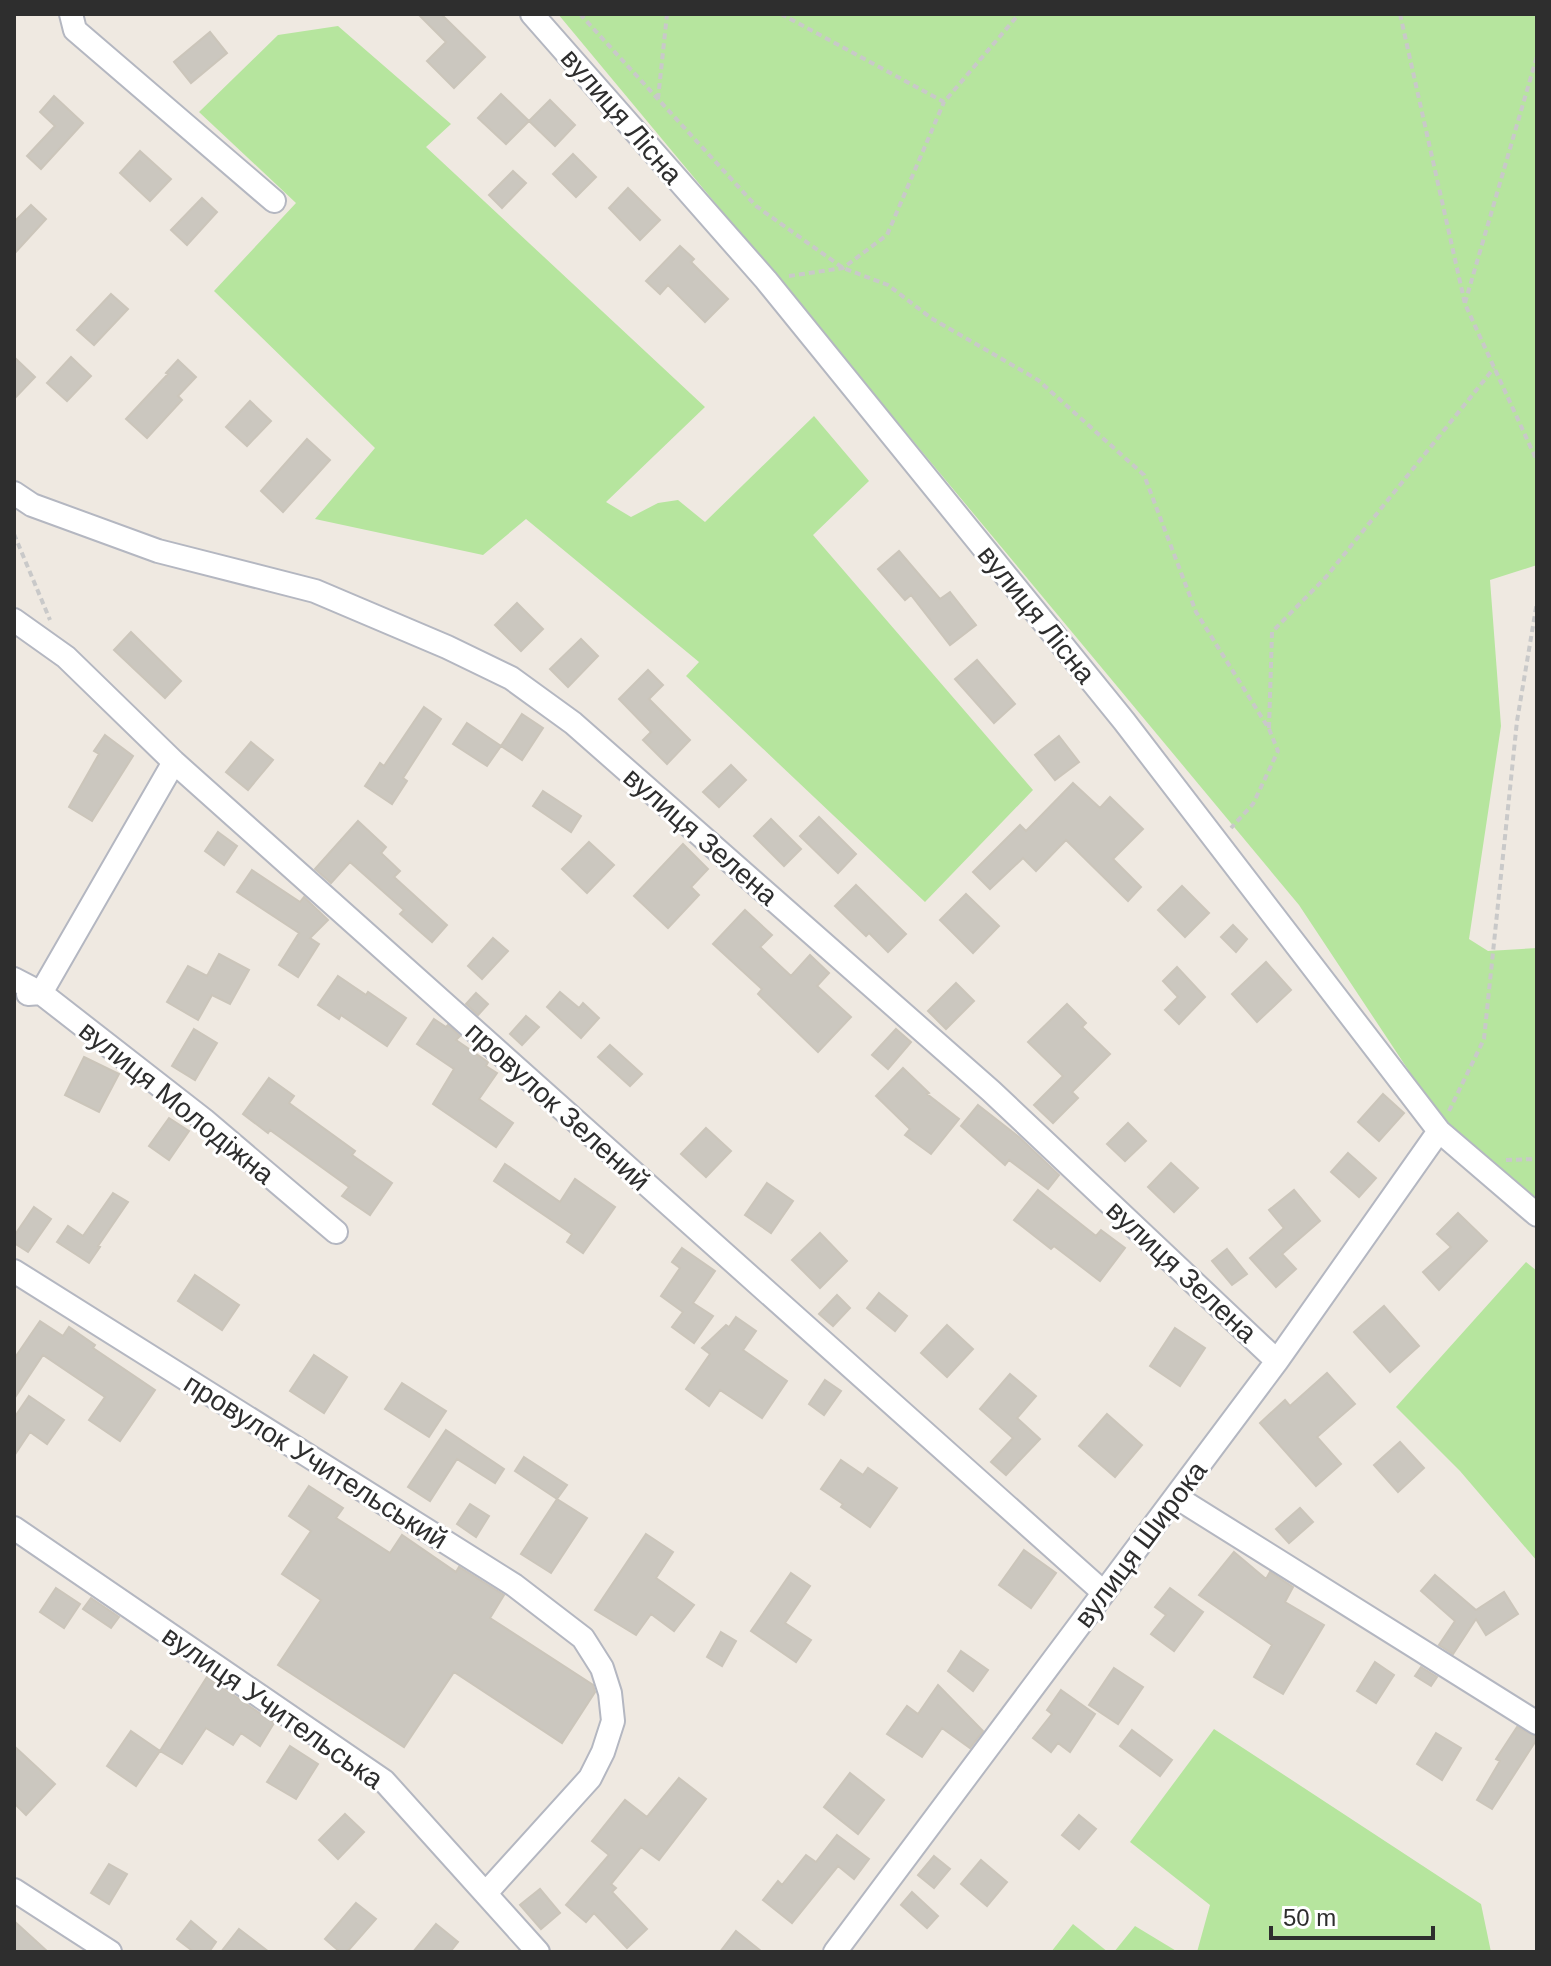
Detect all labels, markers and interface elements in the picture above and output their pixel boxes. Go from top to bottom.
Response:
street label: вулиця Лісна [555,43,689,190]
street label: вулиця Лісна [972,539,1102,690]
street label: вулиця Зелена [618,761,784,912]
street label: вулиця Молодіжна [73,1014,280,1191]
street label: провулок Зелений [459,1016,656,1197]
street label: вулиця Зелена [1100,1194,1263,1349]
street label: провулок Учительський [178,1368,453,1555]
street label: вулиця Широка [1068,1455,1213,1633]
street label: вулиця Учительська [157,1620,389,1795]
scale bar [1271,1890,1433,1940]
text: 50 m [1283,1904,1336,1931]

